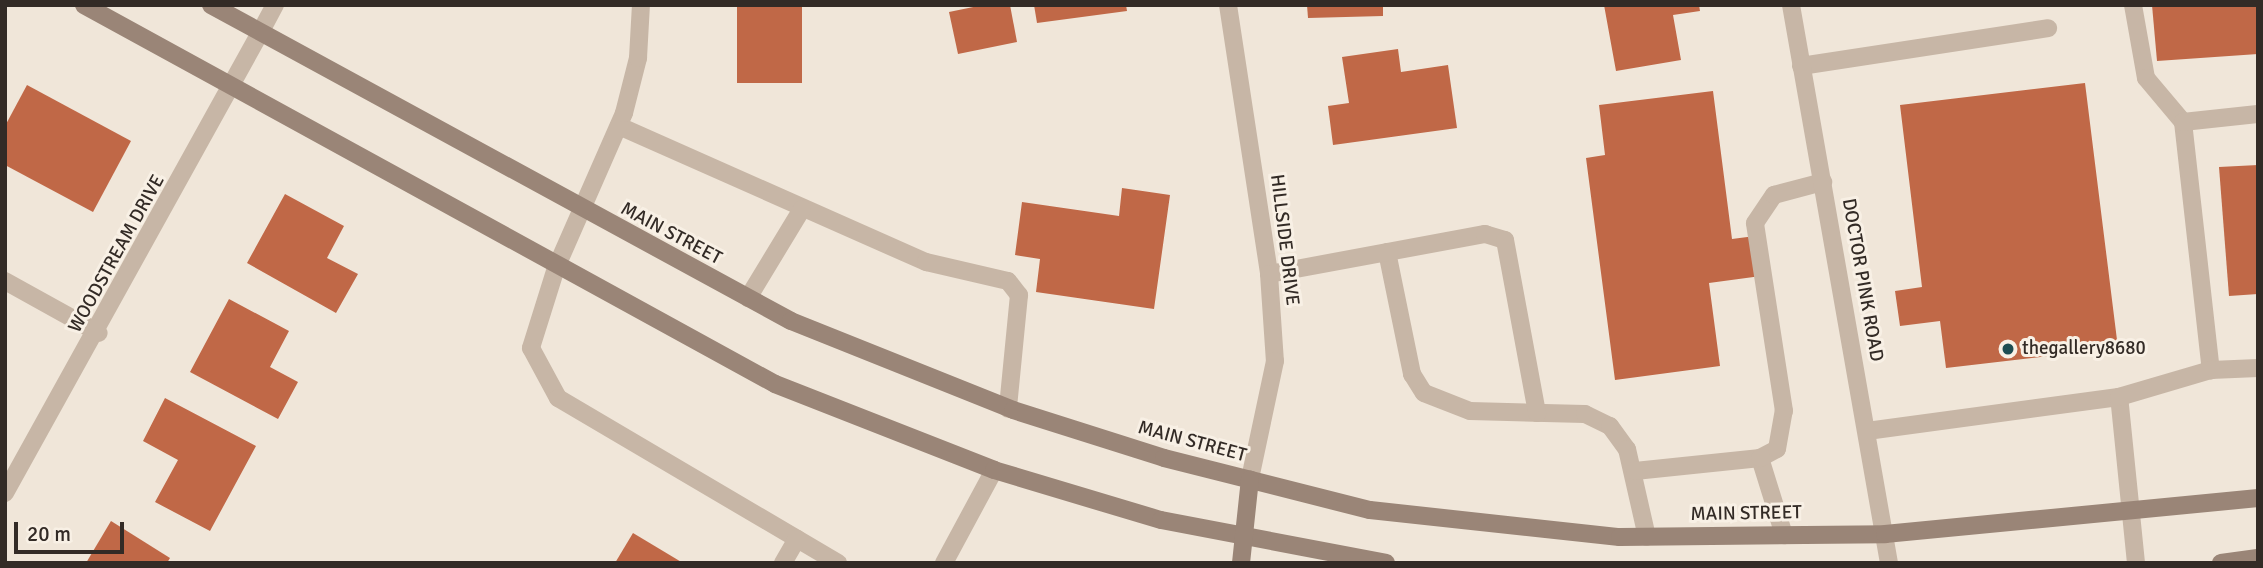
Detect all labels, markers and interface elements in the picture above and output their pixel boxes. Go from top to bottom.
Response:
street label: WOODSTREAM DRIVE [64,171,170,337]
street label: HILLSIDE DRIVE [1265,173,1303,307]
street label: DOCTOR PINK ROAD [1836,197,1888,363]
street label: MAIN STREET [617,198,725,270]
place label: thegallery8680 [2022,338,2146,360]
marker: thegallery8680 [2000,341,2016,357]
street label: MAIN STREET [1135,417,1249,467]
street label: MAIN STREET [1690,502,1802,526]
scale bar [18,508,128,552]
text: 20 m [27,521,71,547]

